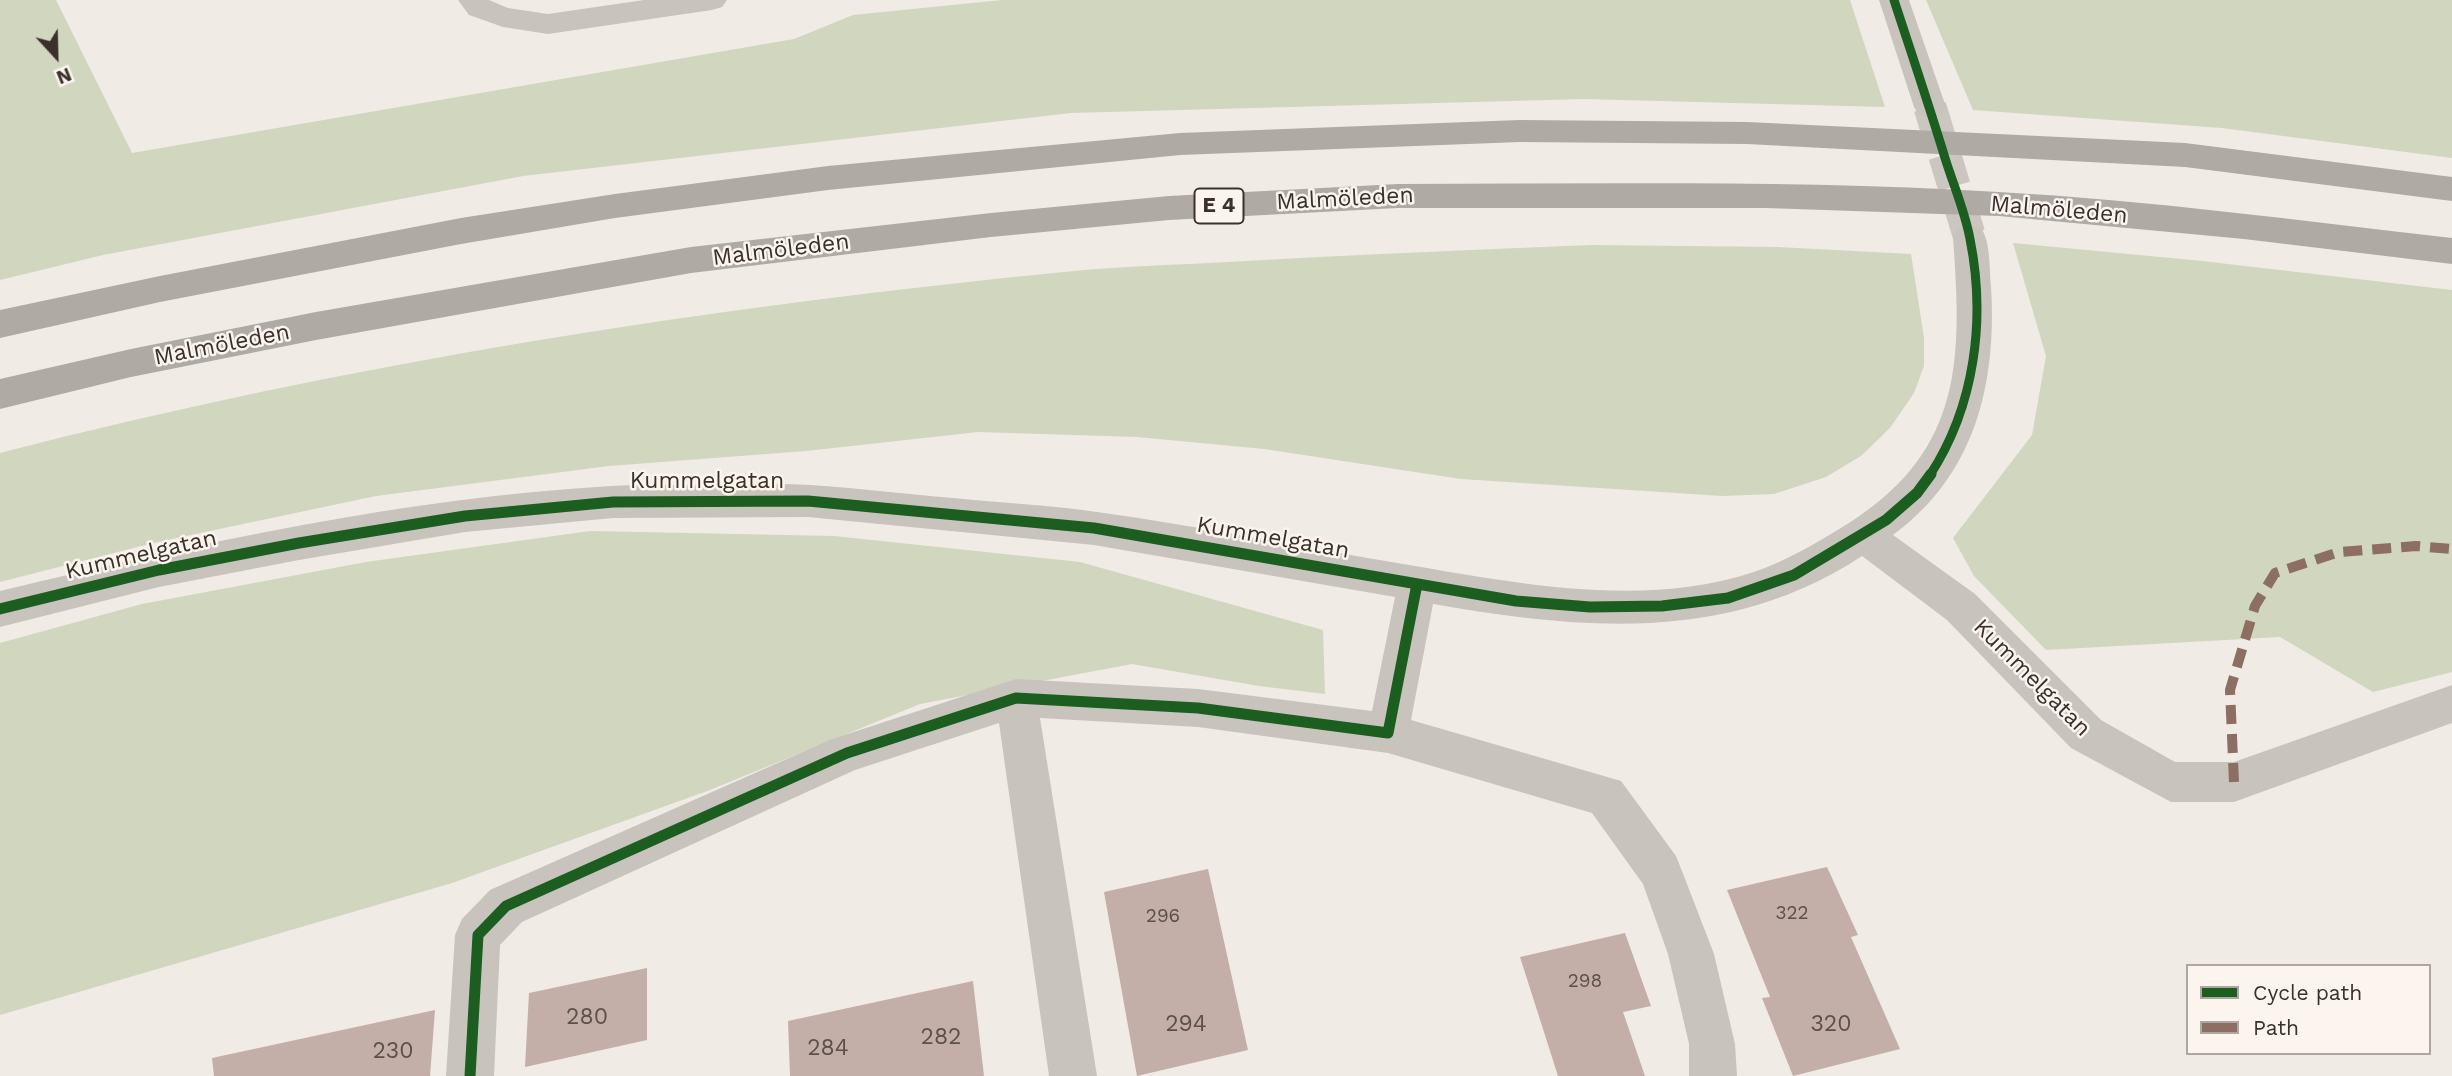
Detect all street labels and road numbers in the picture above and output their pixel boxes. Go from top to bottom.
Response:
street label: Malmöleden [1276,182,1414,216]
road number: E 4 [1194,188,1244,224]
street label: Malmöleden [1989,190,2129,230]
street label: Malmöleden [711,228,851,272]
street label: Malmöleden [152,318,292,372]
street label: Kummelgatan [630,467,784,495]
street label: Kummelgatan [1195,511,1351,565]
street label: Kummelgatan [63,524,219,586]
street label: Kummelgatan [1968,614,2096,742]

